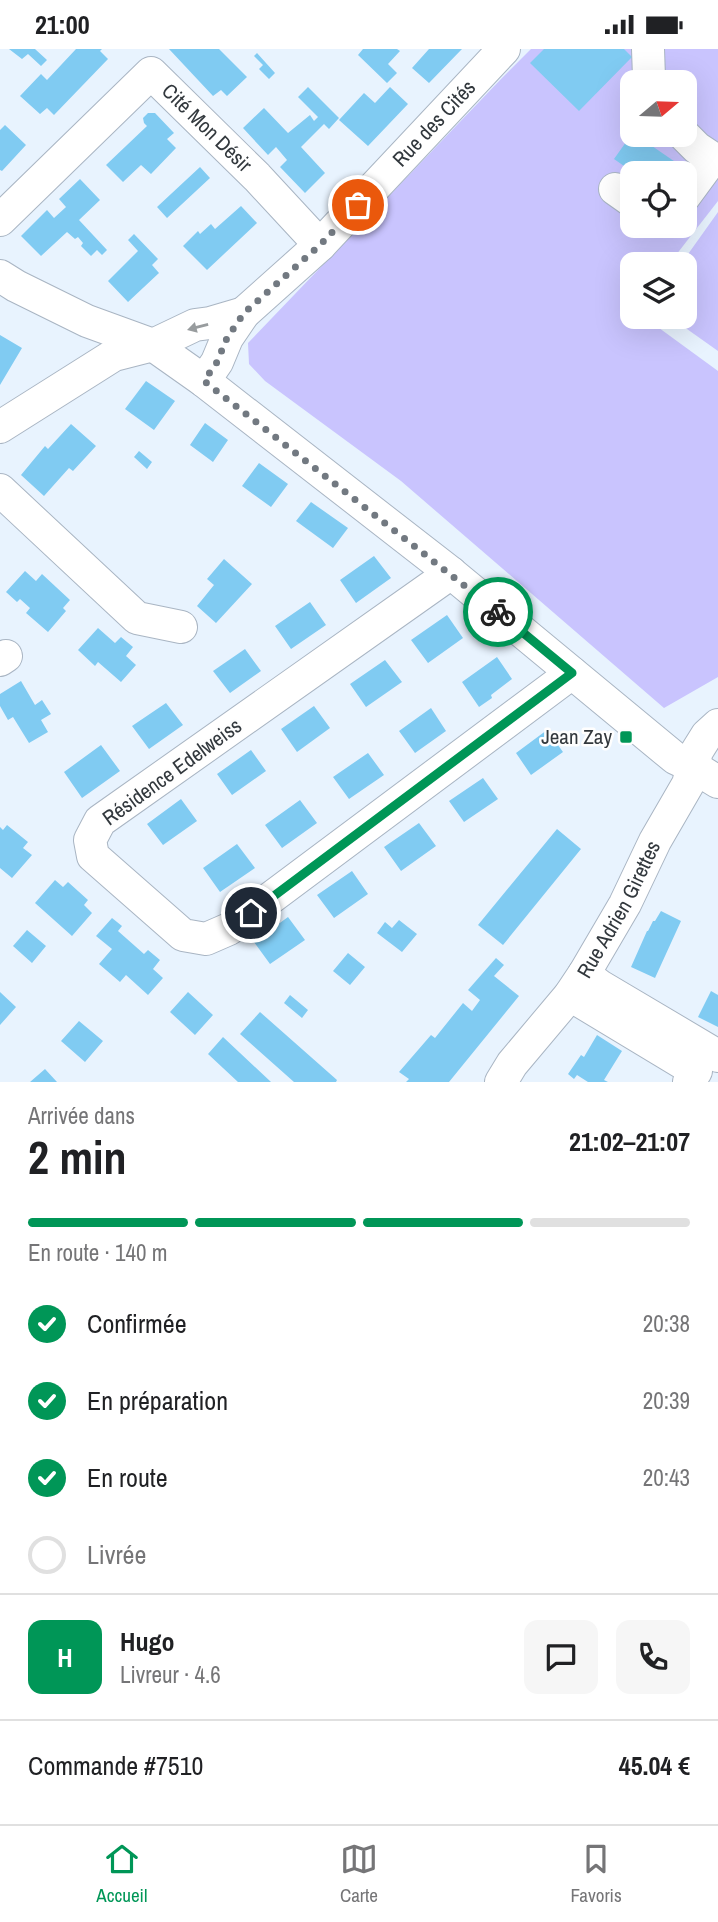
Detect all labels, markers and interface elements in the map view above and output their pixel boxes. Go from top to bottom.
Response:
text: 21:00 [35,7,90,42]
north arrow [620,70,696,147]
map controls [620,70,697,329]
street label: Rue des Cités [386,73,482,173]
street label: Cité Mon Désir [156,77,259,179]
button: locate [620,161,697,238]
pin [328,175,388,235]
icon: bag [339,186,377,224]
button: layers [620,252,697,329]
one-way arrow [187,322,208,332]
courier [463,577,533,647]
icon: bike [479,593,517,631]
street label: Résidence Edelweiss [96,711,247,832]
place label: Jean Zay [541,722,612,751]
marker: Jean Zay [618,729,634,745]
street label: Rue Adrien Girettes [570,836,667,983]
pin [221,883,281,943]
icon: home [232,894,270,932]
text: Arrivée dans [28,1100,135,1131]
text: 21:02–21:07 [569,1124,690,1159]
text: 2 min [28,1126,127,1188]
text: En route · 140 m [28,1237,167,1268]
icon: check [28,1305,66,1343]
text: Confirmée [87,1306,187,1341]
text: 20:38 [643,1308,690,1339]
icon: check [28,1382,66,1420]
text: En préparation [87,1383,228,1418]
text: 20:39 [643,1385,690,1416]
icon: check [28,1459,66,1497]
text: En route [87,1460,168,1495]
text: 20:43 [643,1462,690,1493]
text: Livrée [87,1537,146,1572]
button: chat [524,1620,598,1694]
button: phone [616,1620,690,1694]
text: Hugo [120,1624,174,1659]
text: H [57,1640,73,1675]
text: Livreur · 4.6 [120,1659,221,1690]
text: Commande #7510 [28,1748,203,1783]
text: 45.04 € [619,1748,690,1783]
tab: Accueil [96,1840,147,1908]
tab: Carte [340,1840,378,1908]
tab: Favoris [571,1840,622,1908]

